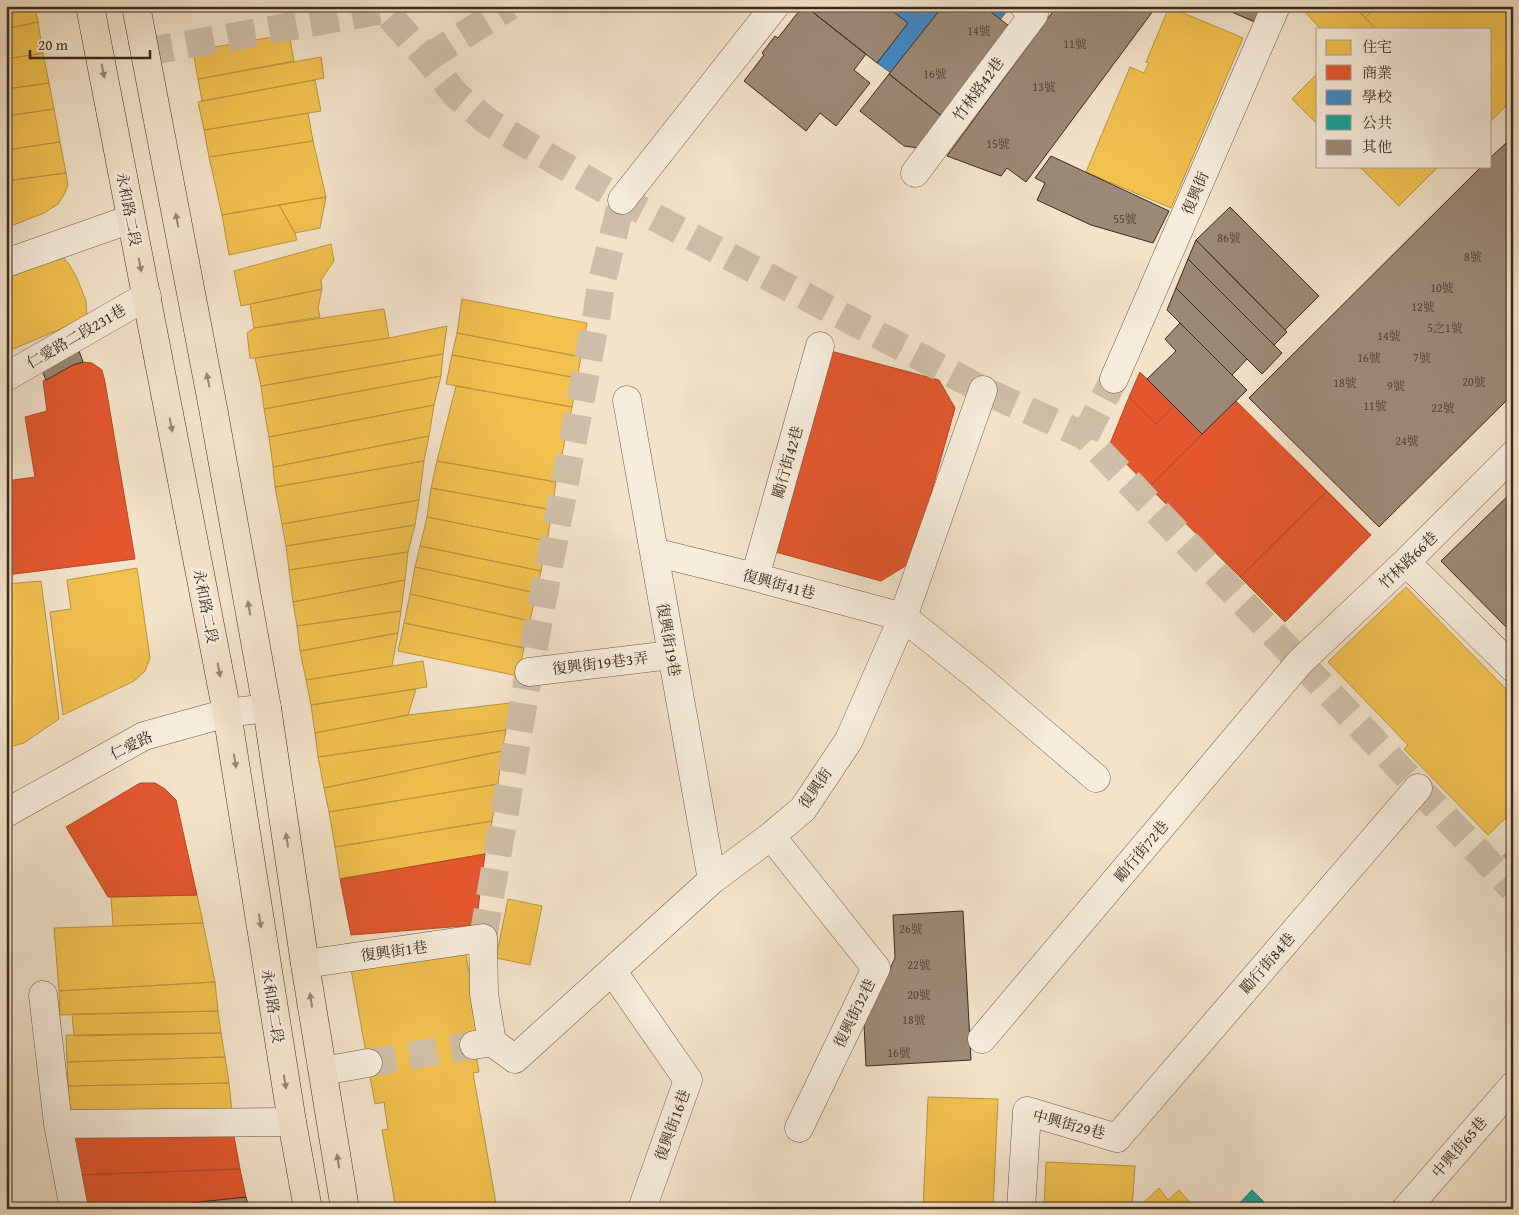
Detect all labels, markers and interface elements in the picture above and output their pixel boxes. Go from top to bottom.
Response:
house number: 14號 [967,22,991,39]
scale bar [30,28,150,60]
legend [1316,28,1492,168]
text: 20 m [38,34,69,55]
house number: 11號 [1063,35,1087,52]
text: 住宅 [1362,36,1392,57]
street label: 竹林路42巷 [948,53,1008,125]
text: 商業 [1362,62,1392,83]
one-way arrow [99,64,107,80]
house number: 16號 [923,65,947,82]
house number: 13號 [1032,78,1056,95]
text: 學校 [1362,86,1392,107]
text: 公共 [1362,112,1392,133]
house number: 15號 [986,135,1010,152]
text: 其他 [1362,136,1392,157]
street label: 復興街 [1177,168,1213,218]
street label: 永和路二段 [112,170,146,248]
house number: 55號 [1113,210,1137,227]
one-way arrow [173,212,181,228]
house number: 86號 [1217,229,1241,246]
house number: 8號 [1464,248,1482,265]
one-way arrow [137,258,145,274]
house number: 10號 [1430,279,1454,296]
house number: 12號 [1411,298,1435,315]
street label: 仁愛路二段231巷 [22,299,130,373]
house number: 5之1號 [1427,319,1463,336]
house number: 14號 [1377,327,1401,344]
house number: 16號 [1357,349,1381,366]
house number: 7號 [1413,349,1431,366]
one-way arrow [203,371,211,387]
house number: 20號 [1462,373,1486,390]
house number: 18號 [1333,374,1357,391]
house number: 9號 [1387,377,1405,394]
house number: 11號 [1363,397,1387,414]
house number: 22號 [1431,399,1455,416]
one-way arrow [168,417,176,433]
street label: 勵行街42巷 [767,423,807,501]
house number: 24號 [1395,432,1419,449]
street label: 竹林路66巷 [1374,527,1442,593]
street label: 復興街41巷 [740,564,818,604]
street label: 永和路二段 [189,567,223,645]
one-way arrow [244,600,252,616]
street label: 復興街19巷 [652,602,686,678]
street label: 復興街19巷3弄 [551,647,649,679]
one-way arrow [215,663,223,679]
street label: 仁愛路 [106,726,156,764]
one-way arrow [231,753,239,769]
street label: 復興街 [793,764,837,812]
street label: 勵行街72巷 [1109,816,1173,886]
one-way arrow [282,831,290,847]
one-way arrow [256,914,264,930]
house number: 26號 [899,920,923,937]
street label: 勵行街84巷 [1235,928,1299,998]
street label: 復興街1巷 [359,936,429,966]
house number: 22號 [907,956,931,973]
street label: 永和路二段 [257,967,289,1045]
street label: 復興街32巷 [828,975,880,1051]
house number: 20號 [907,986,931,1003]
one-way arrow [307,992,315,1008]
house number: 18號 [902,1011,926,1028]
house number: 16號 [887,1044,911,1061]
one-way arrow [282,1074,290,1090]
street label: 復興街16巷 [649,1086,695,1164]
street label: 中興街29巷 [1030,1104,1108,1144]
street label: 中興街65巷 [1427,1112,1491,1182]
one-way arrow [333,1152,341,1168]

